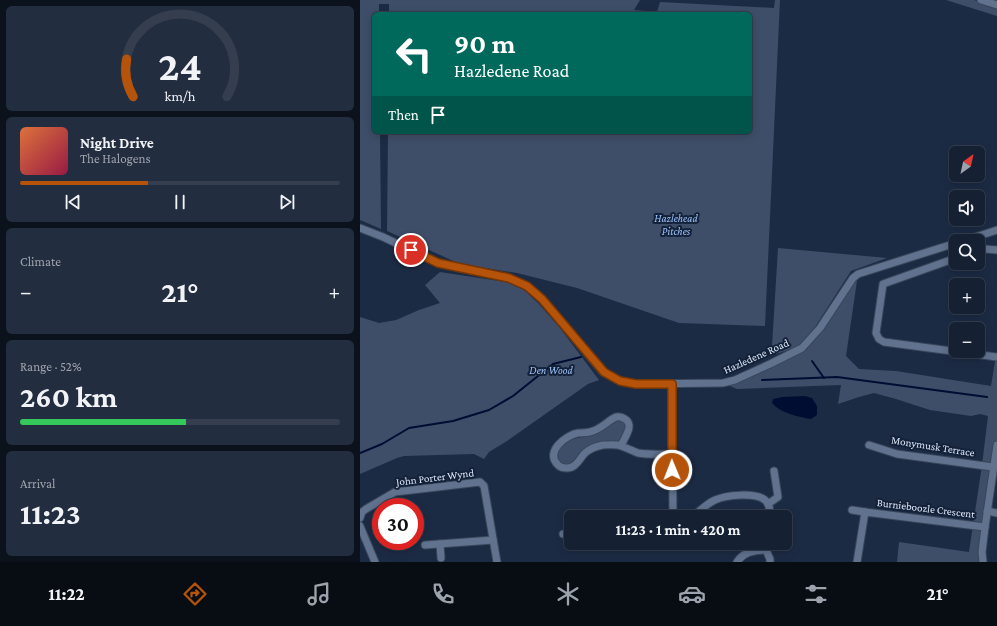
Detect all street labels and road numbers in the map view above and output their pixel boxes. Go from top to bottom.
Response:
street label: Hazledene Road [721,336,791,376]
street label: Monymusk Terrace [890,433,976,460]
street label: John Porter Wynd [394,466,475,489]
street label: Burnieboozle Crescent [876,496,976,520]

